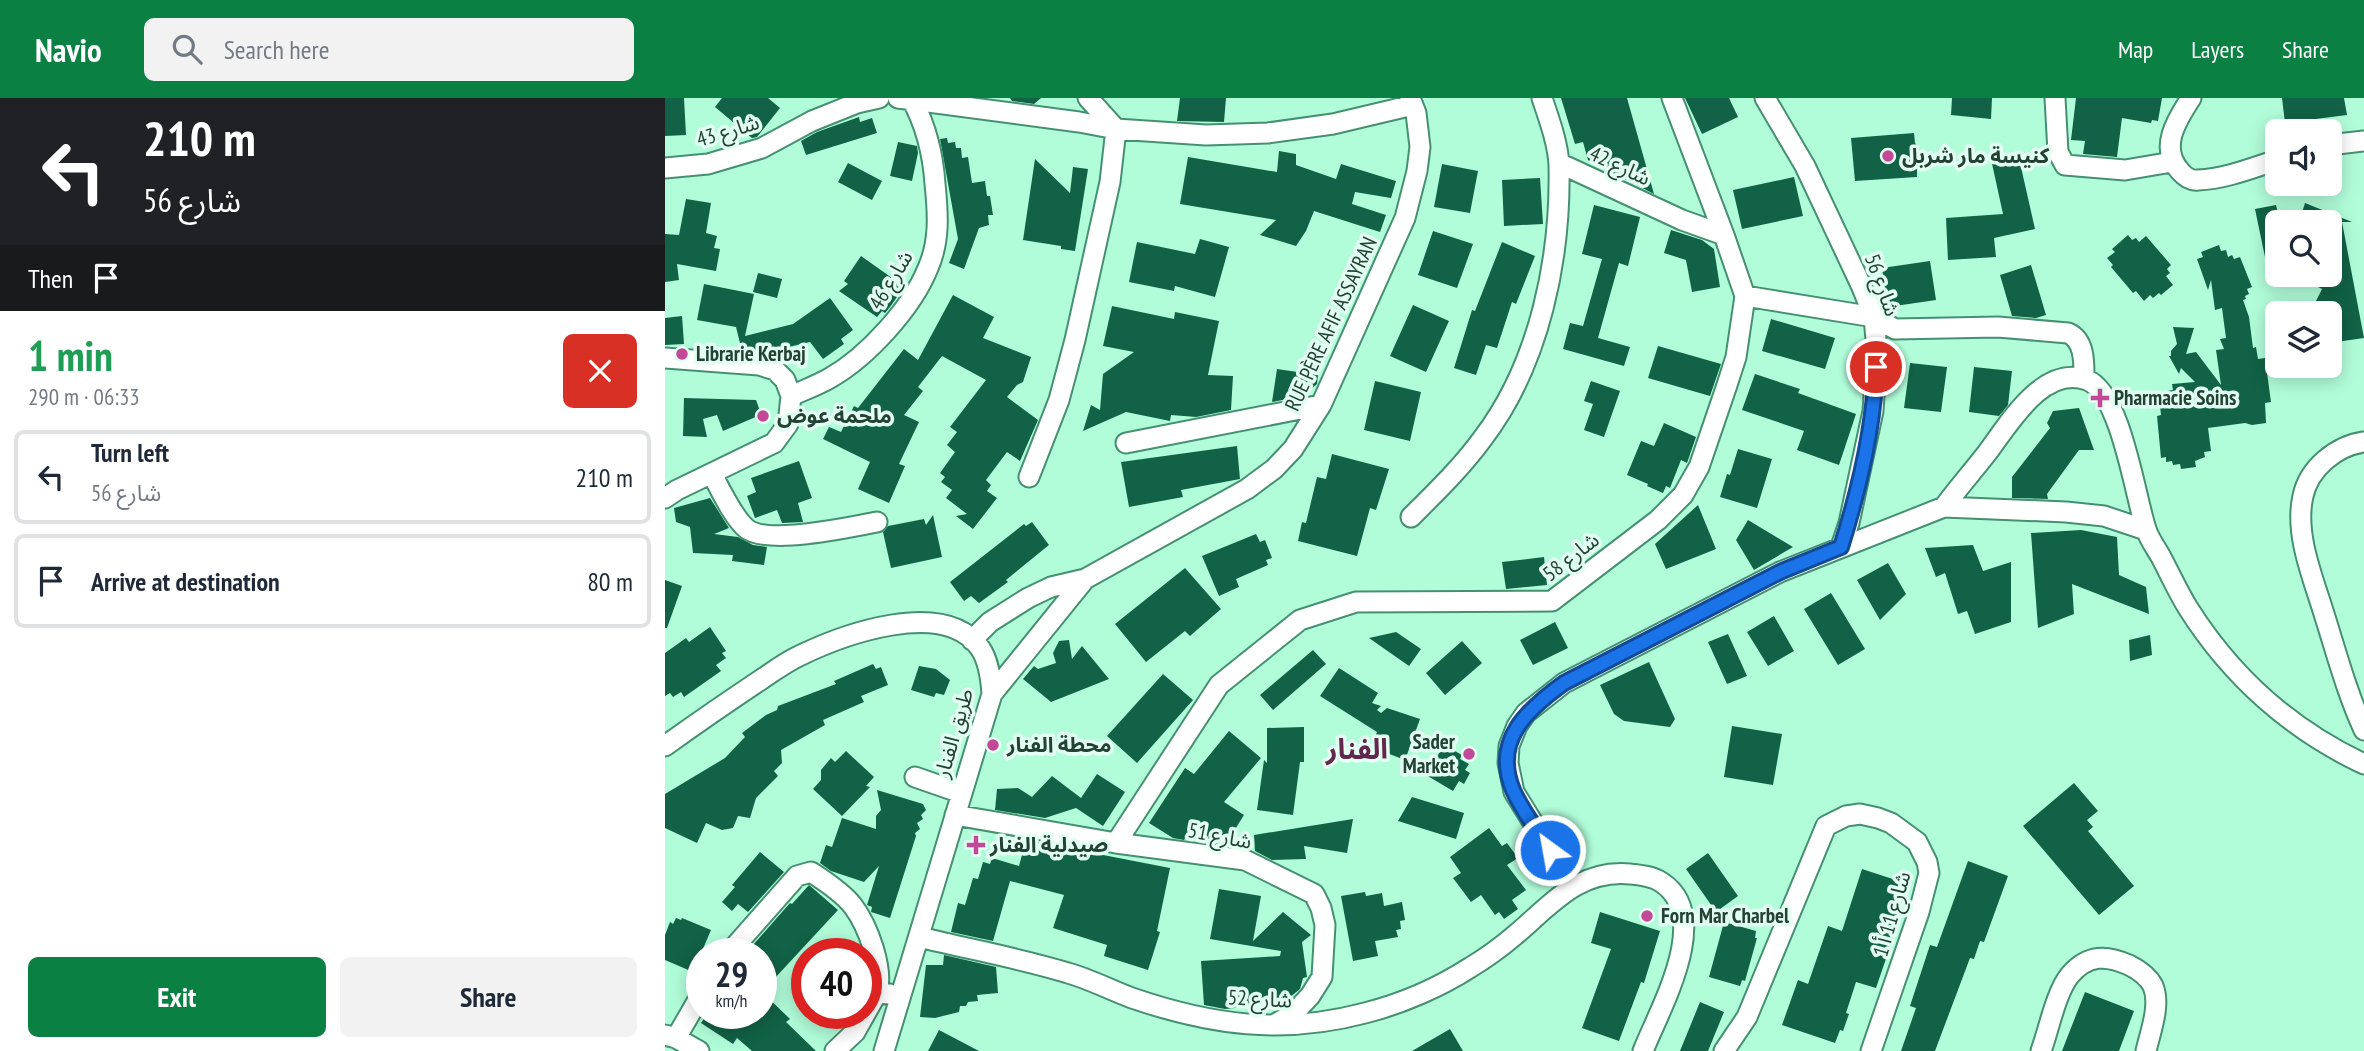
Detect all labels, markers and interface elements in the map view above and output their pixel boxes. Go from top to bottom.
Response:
search box [144,18,634,81]
text: Navio [35,28,102,71]
icon: search [168,30,206,68]
text: Search here [224,33,329,66]
text: Map [2118,34,2153,65]
text: Layers [2191,34,2244,65]
text: Share [2282,34,2329,65]
text: 210 m [143,106,256,170]
street label: شارع 43 [693,108,763,155]
map controls [2265,119,2342,378]
button: sound [2265,119,2342,196]
icon: left [28,126,119,217]
street label: شارع 42 [1585,140,1655,193]
place label: كنيسة مار شربل [1902,142,2050,169]
marker: كنيسة مار شربل [1880,148,1896,164]
text: شارع 56 [143,179,241,221]
button: search [2265,210,2342,287]
street label: RUE PÈRE AFIF ASSAYRAN [1278,232,1383,415]
street label: شارع 46 [862,245,920,315]
street label: شارع 56 [1857,250,1906,320]
icon: arrive [87,259,125,297]
text: Then [28,262,73,295]
button: layers [2265,301,2342,378]
text: 1 min [28,328,113,383]
button: close [563,334,637,408]
pin [1846,337,1906,397]
place label: Librarie Kerbaj [696,340,806,367]
marker: Librarie Kerbaj [674,346,690,362]
icon: arrive [1857,348,1895,386]
text: 290 m · 06:33 [28,382,140,411]
place label: Pharmacie Soins [2114,384,2236,411]
marker: Pharmacie Soins [2092,390,2108,406]
place label: ملحمة عوض [777,402,892,429]
marker: ملحمة عوض [755,408,771,424]
text: Turn left [91,436,169,469]
icon: left [32,458,70,496]
text: 210 m [575,461,633,494]
text: شارع 56 [91,478,161,507]
street label: شارع 58 [1537,526,1606,589]
icon: arrive [32,562,70,600]
text: Arrive at destination [91,565,280,598]
text: 80 m [587,565,633,598]
street label: طريق الفنار [928,685,979,782]
place label: Sader Market [1403,728,1456,779]
district label: الفنار [1325,730,1388,767]
place label: محطة الفنار [1006,731,1111,758]
marker: محطة الفنار [985,737,1001,753]
marker: Sader Market [1461,746,1477,762]
position arrow [1513,813,1587,887]
street label: شارع 51 [1186,816,1254,857]
place label: صيدلية الفنار [989,831,1108,858]
marker: صيدلية الفنار [968,837,984,853]
street label: شارع 11 أ 1 [1866,868,1918,960]
place label: Forn Mar Charbel [1661,902,1790,929]
marker: Forn Mar Charbel [1639,908,1655,924]
speed limit sign: 40 [791,938,882,1029]
text: 29 [715,951,748,997]
button: Exit [28,957,326,1037]
button: Share [340,957,637,1037]
street label: شارع 52 [1227,983,1293,1016]
text: km/h [716,989,747,1012]

